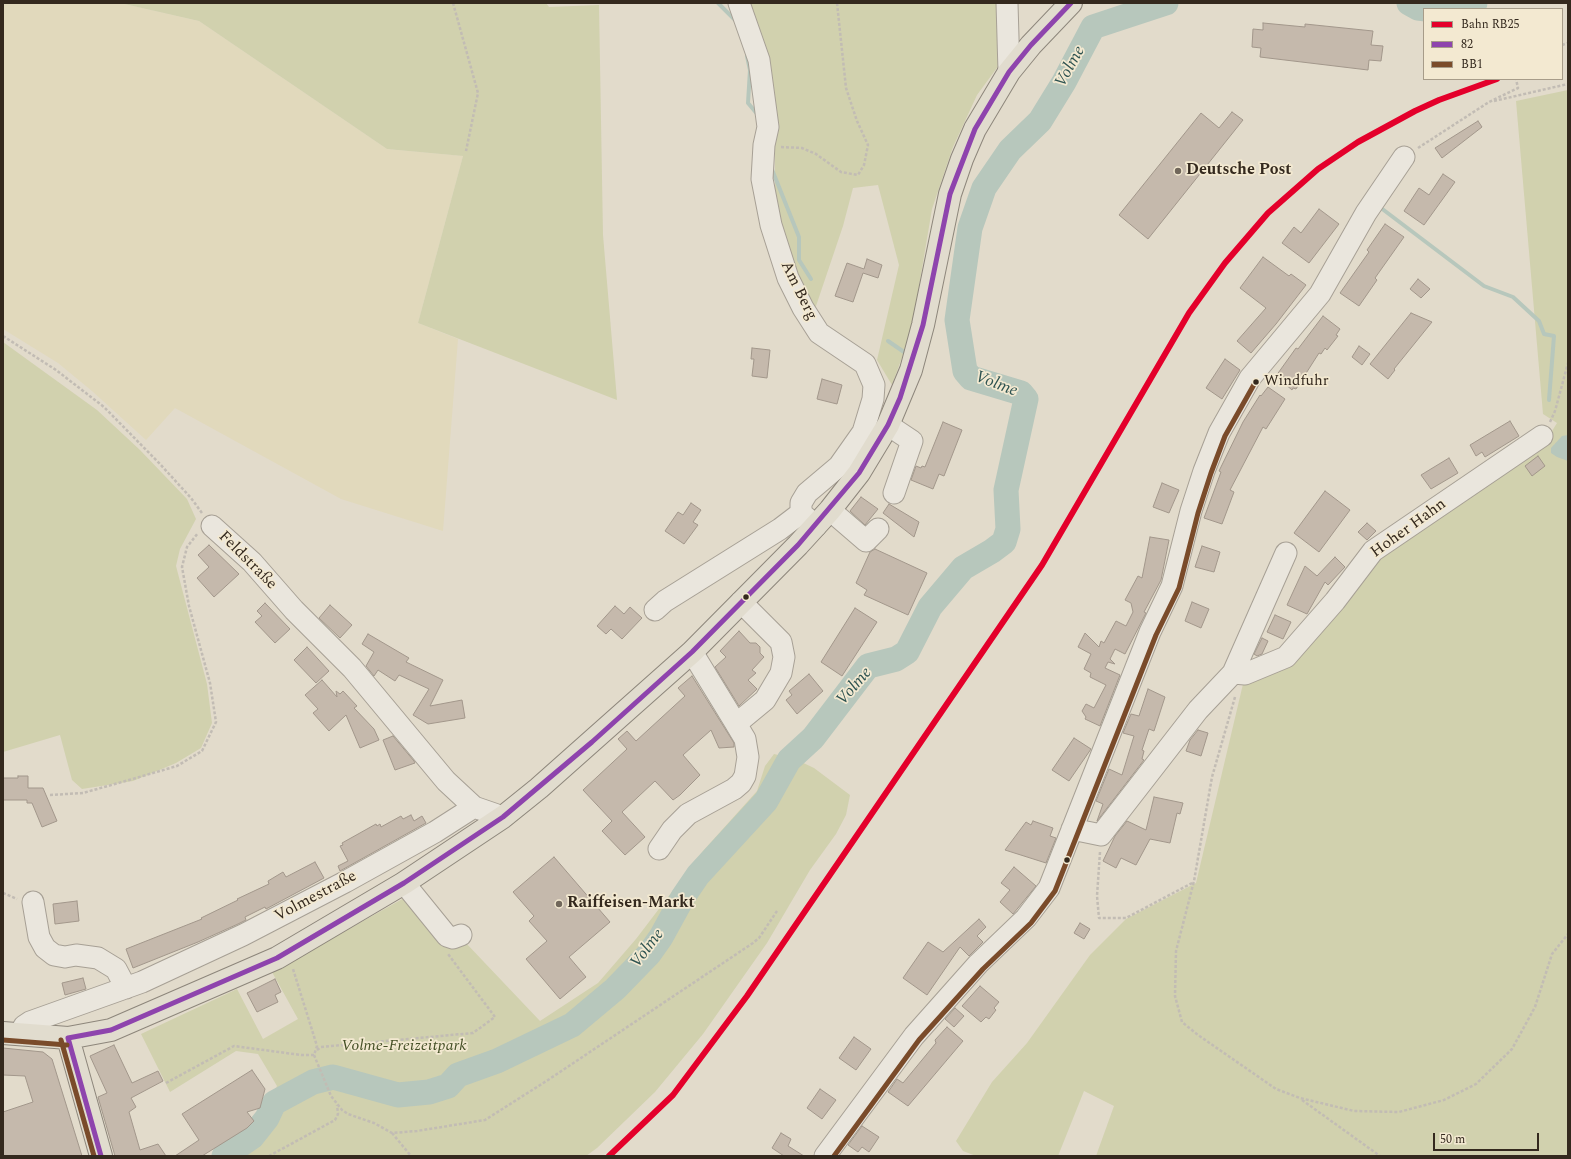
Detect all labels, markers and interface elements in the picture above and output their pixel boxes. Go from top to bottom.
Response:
legend [1423,8,1563,80]
text: Bahn RB25 [1461,15,1520,34]
text: 82 [1461,35,1473,54]
water label: Volme [1051,43,1091,91]
text: BB1 [1461,55,1483,74]
place label: Deutsche Post [1186,161,1292,181]
marker: Deutsche Post [1173,166,1183,176]
street label: Am Berg [776,258,820,324]
water label: Volme [972,368,1020,402]
place label: Windfuhr [1264,373,1329,391]
marker: Windfuhr [1251,377,1261,387]
street label: Hoher Hahn [1368,495,1450,563]
street label: Feldstraße [214,528,280,594]
unlabelled marker [741,592,751,602]
water label: Volme [833,664,877,710]
unlabelled marker [1062,855,1072,865]
street label: Volmestraße [272,867,360,927]
place label: Raiffeisen-Markt [567,894,695,914]
marker: Raiffeisen-Markt [554,899,564,909]
water label: Volme [627,925,669,973]
park label: Volme-Freizeitpark [341,1037,467,1057]
scale bar [1435,1125,1541,1151]
text: 50 m [1440,1130,1465,1149]

